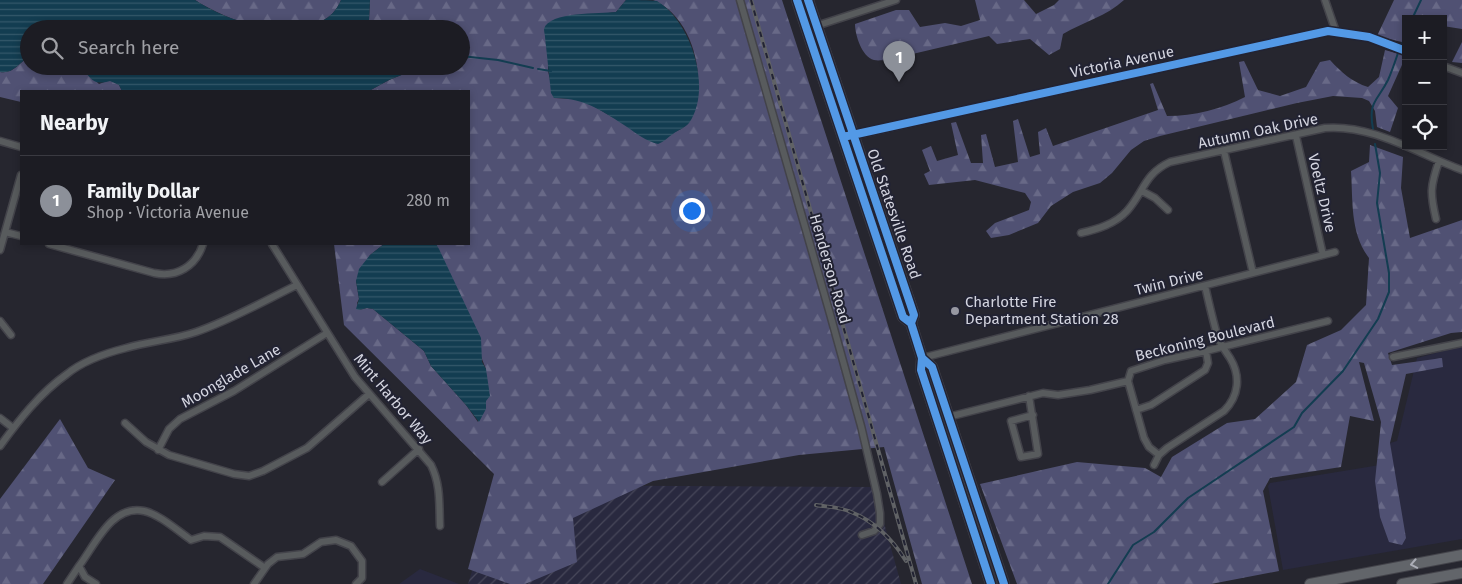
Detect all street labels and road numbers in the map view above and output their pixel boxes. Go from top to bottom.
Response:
street label: Victoria Avenue [1068,42,1176,82]
street label: Autumn Oak Drive [1196,109,1320,153]
street label: Old Statesville Road [863,147,925,281]
street label: Voeltz Drive [1304,152,1340,234]
street label: Henderson Road [806,212,854,326]
street label: Twin Drive [1133,265,1205,299]
street label: Beckoning Boulevard [1133,313,1277,365]
street label: Moonglade Lane [178,340,284,412]
street label: Mint Harbor Way [350,350,437,449]

